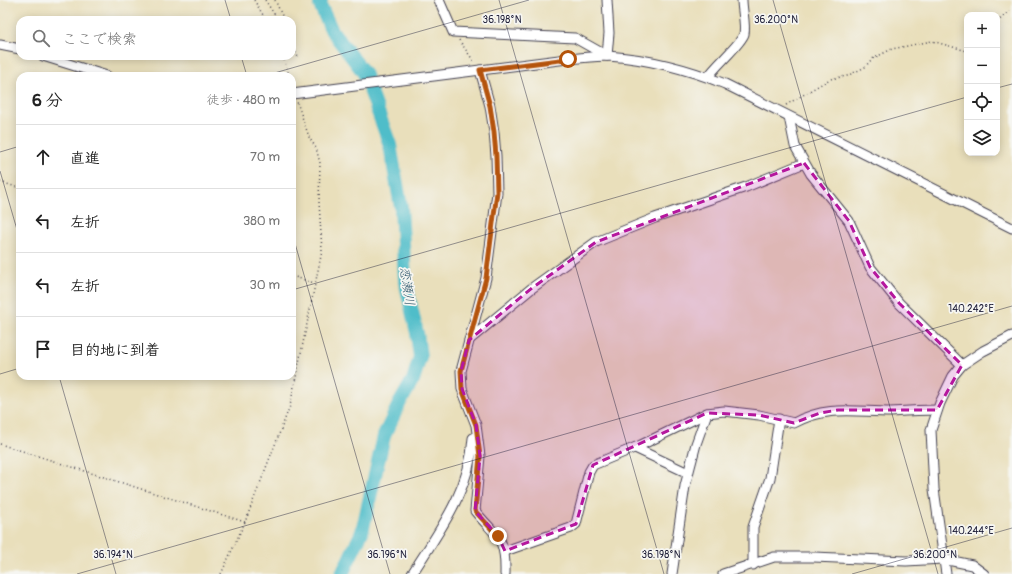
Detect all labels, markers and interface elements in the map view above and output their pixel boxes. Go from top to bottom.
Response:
map controls [964,12,1000,156]
button: + [964,12,1000,48]
text: 36.198°N [483,14,522,26]
text: 36.200°N [754,14,798,26]
search box [16,16,296,60]
icon: search [30,27,52,49]
text: ここで検索 [62,30,137,49]
button: − [964,48,1000,84]
route start [559,50,577,68]
button: locate [964,84,1000,120]
text: 6 分 [32,90,63,111]
text: 徒歩 · 480 m [207,92,280,108]
button: layers [964,120,1000,156]
icon: ahead [32,146,54,168]
text: 直進 [70,149,100,168]
text: 70 m [250,149,280,165]
icon: left [32,210,54,232]
text: 左折 [70,213,100,232]
text: 380 m [243,213,280,229]
water label: 恋瀬川 [396,266,418,307]
icon: left [32,274,54,296]
text: 左折 [70,277,100,296]
text: 30 m [250,277,280,293]
text: 140.242°E [948,303,994,315]
icon: arrive [32,338,54,360]
text: 目的地に到着 [70,341,160,360]
text: 140.244°E [948,525,994,537]
route end [489,527,507,545]
text: 36.194°N [93,549,133,561]
text: 36.196°N [367,549,407,561]
text: 36.198°N [642,549,681,561]
text: 36.200°N [913,549,957,561]

